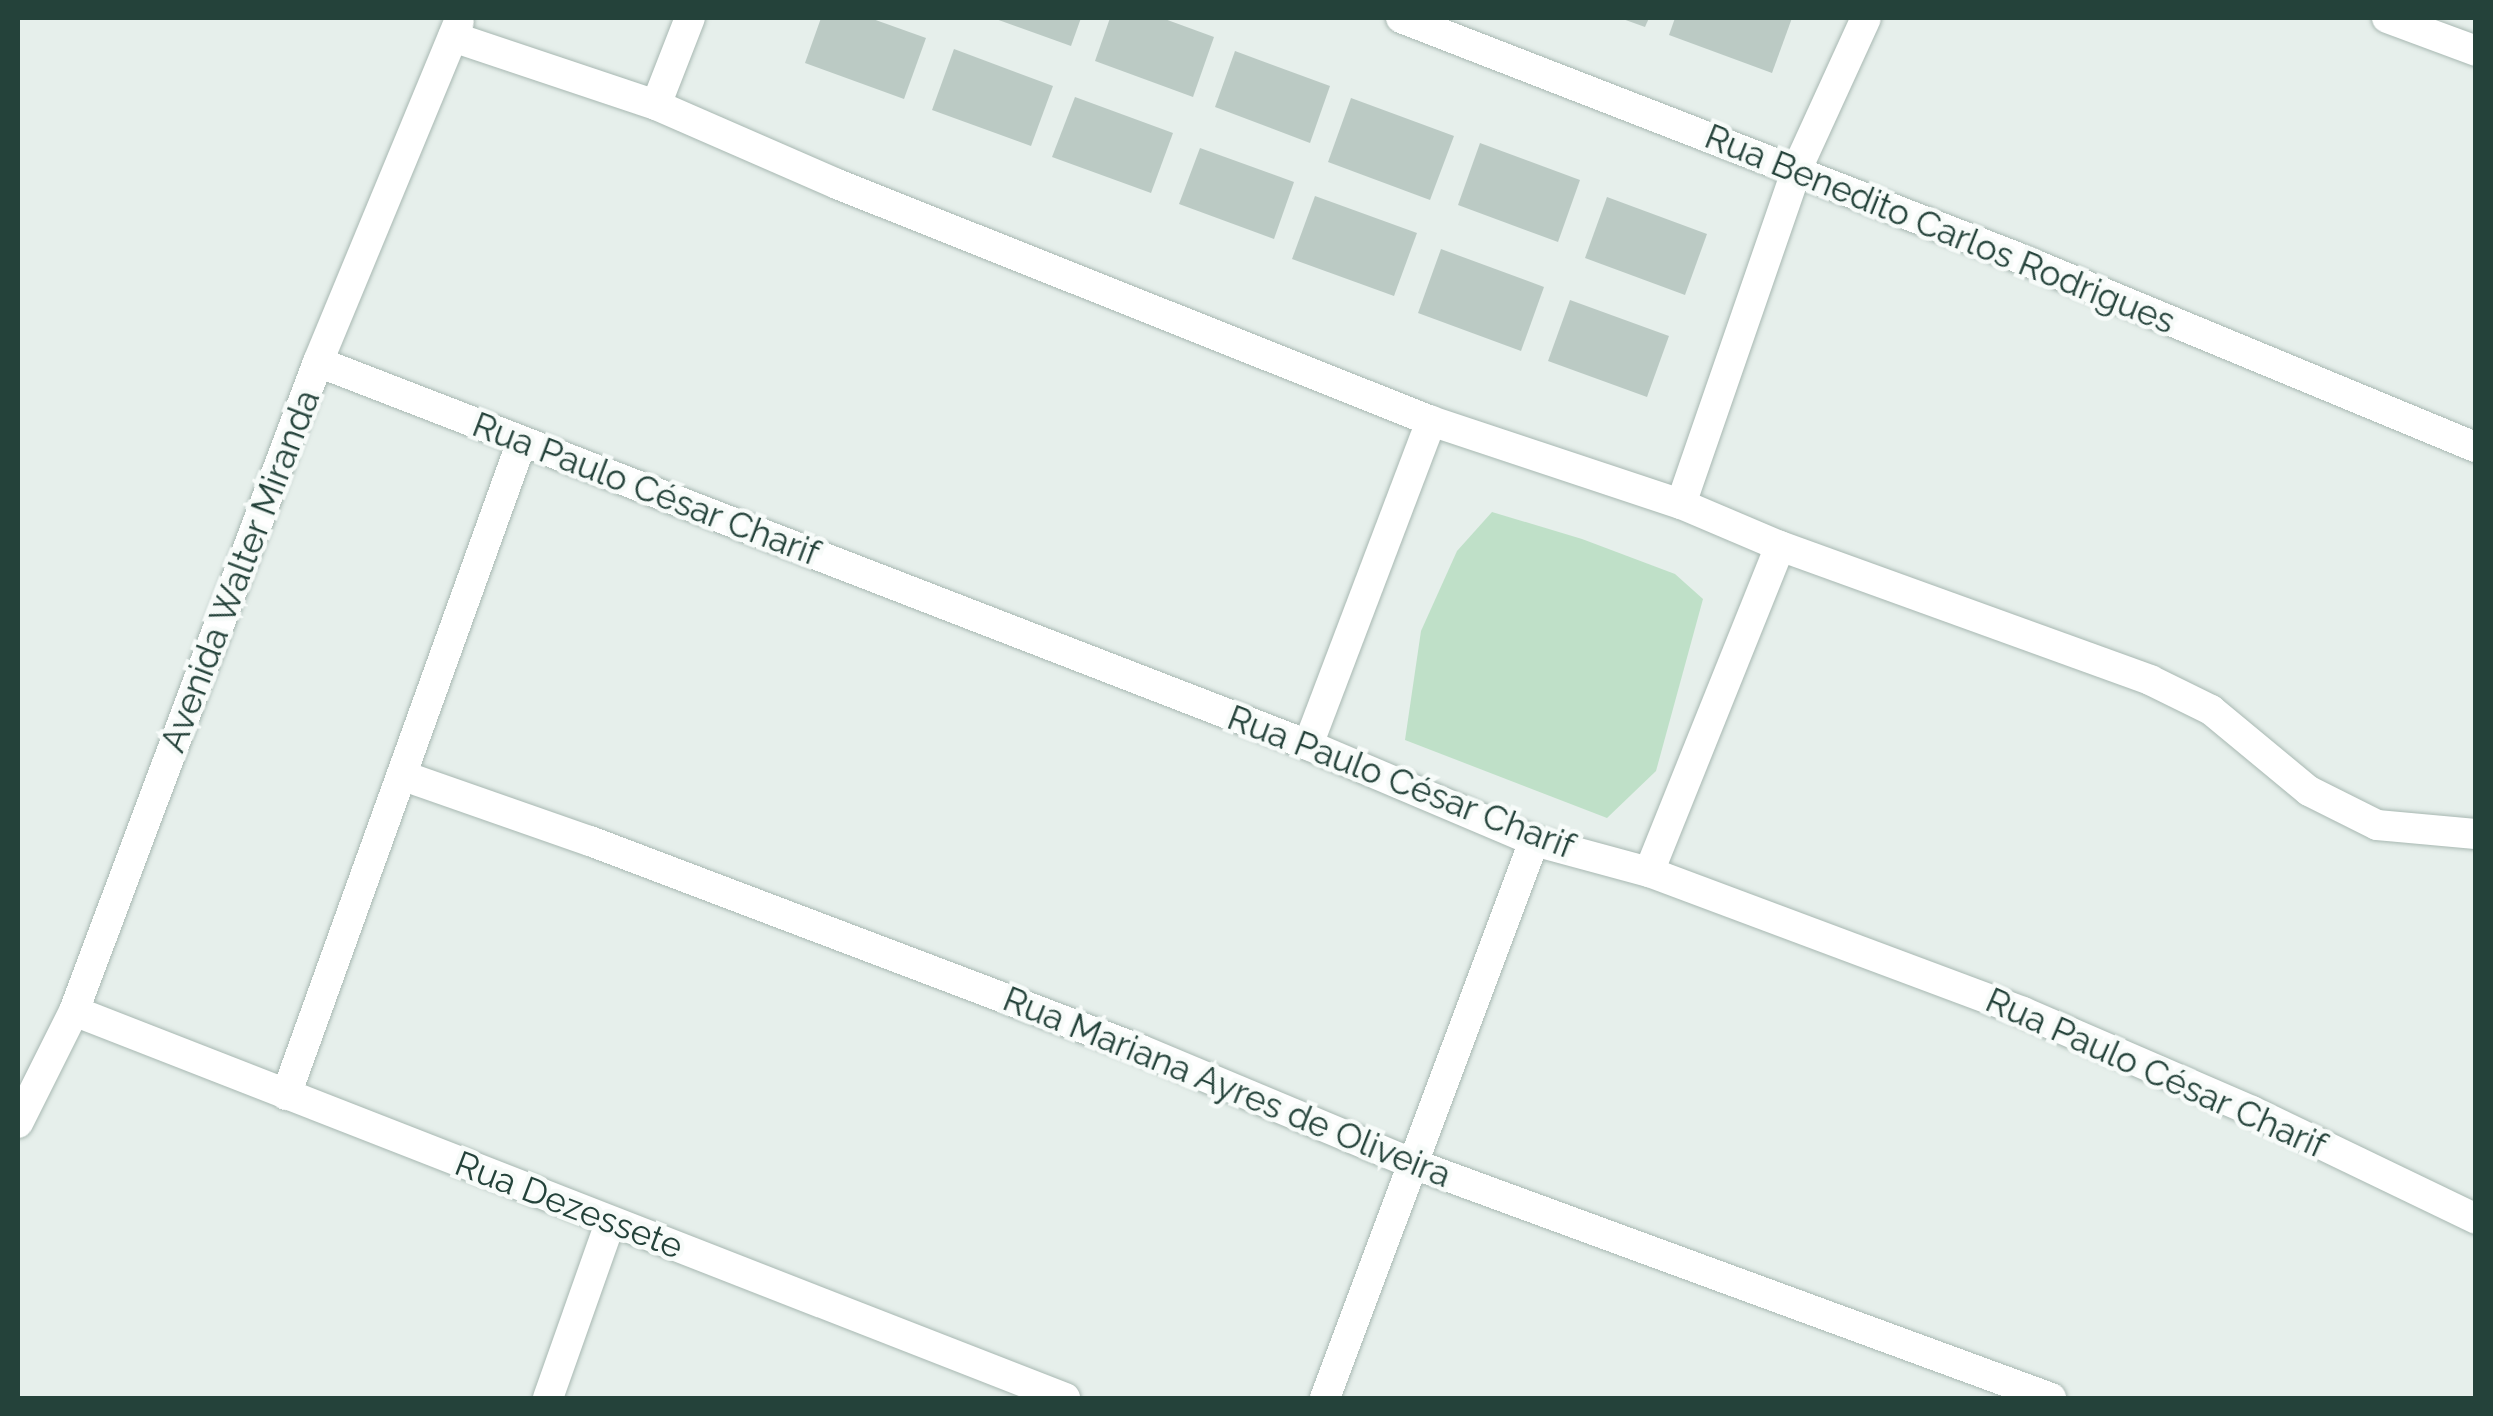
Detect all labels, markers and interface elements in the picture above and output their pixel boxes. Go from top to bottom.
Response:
street label: Rua Benedito Carlos Rodrigues [1699,115,2181,343]
street label: Avenida Walter Miranda [151,383,329,759]
street label: Rua Paulo César Charif [466,403,826,575]
street label: Rua Paulo César Charif [1221,696,1581,868]
street label: Rua Mariana Ayres de Oliveira [997,978,1457,1196]
street label: Rua Paulo César Charif [1979,979,2333,1167]
street label: Rua Dezessete [449,1142,689,1268]

